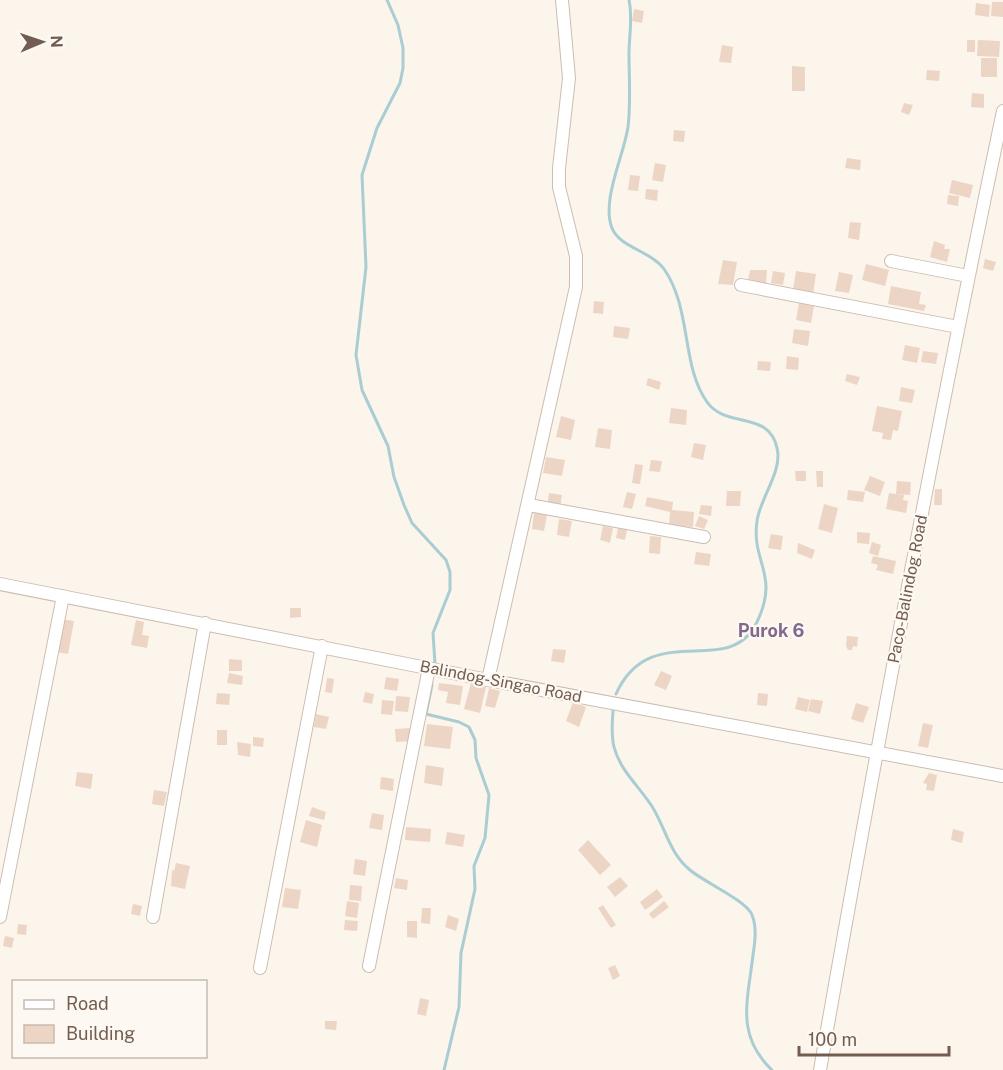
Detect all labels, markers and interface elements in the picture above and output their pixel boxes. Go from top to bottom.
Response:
north arrow [12,12,72,72]
text: N [47,35,66,48]
street label: Paco-Balindog Road [884,513,931,665]
district label: Purok 6 [738,620,804,641]
street label: Balindog-Singao Road [418,656,583,707]
legend [12,980,207,1058]
text: Road [66,993,109,1014]
scale bar [799,1019,949,1057]
text: Building [66,1023,135,1044]
text: 100 m [808,1029,857,1050]

